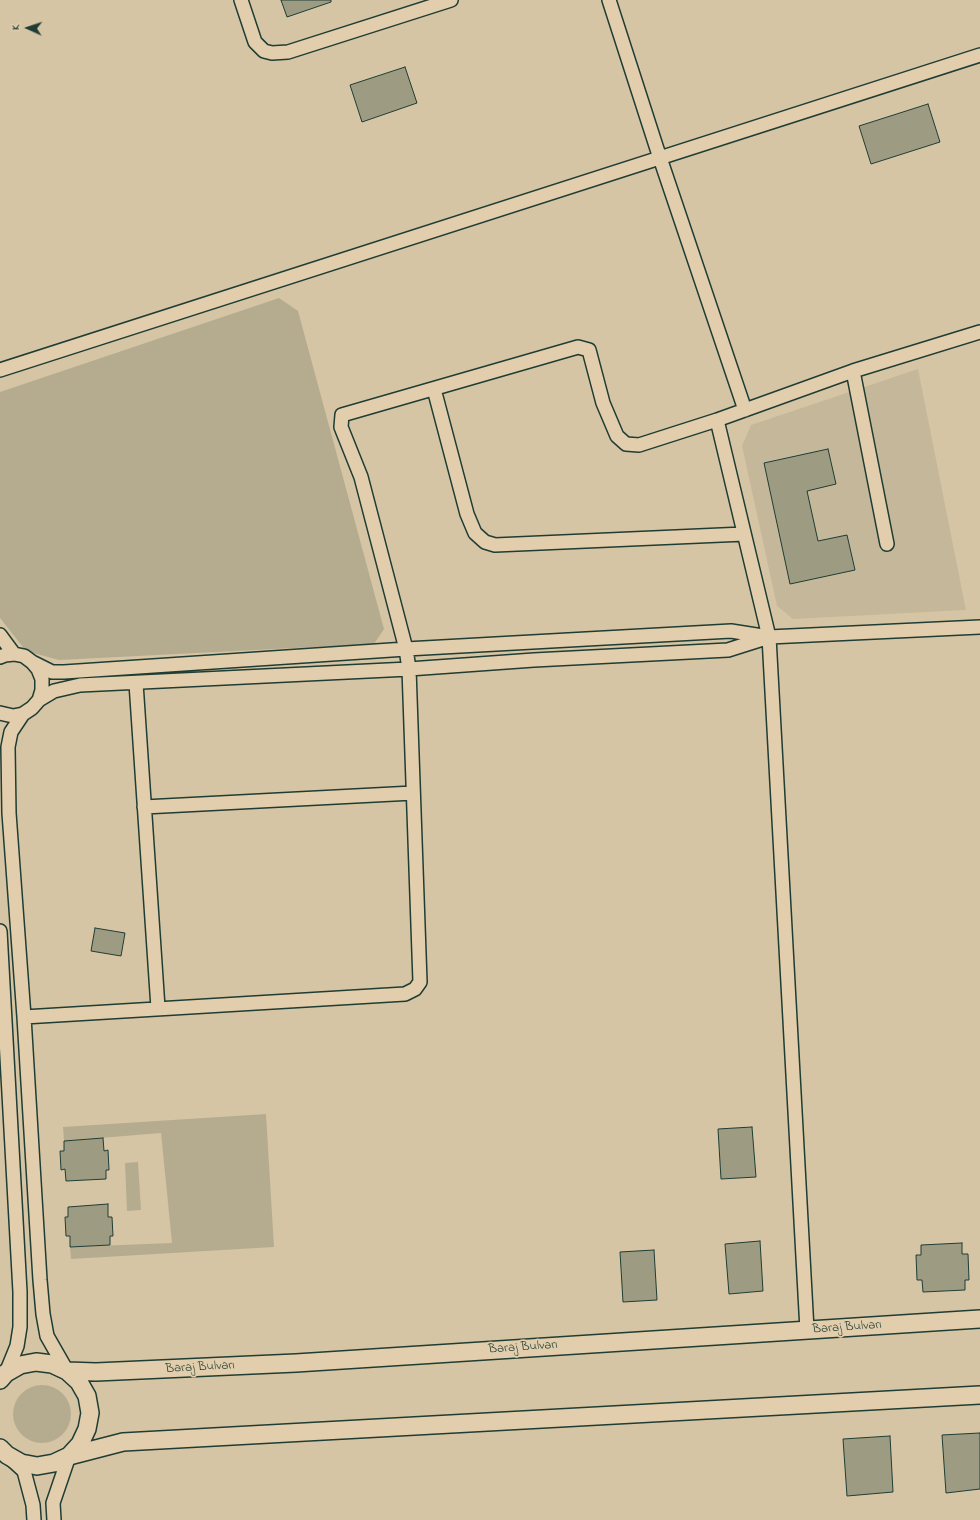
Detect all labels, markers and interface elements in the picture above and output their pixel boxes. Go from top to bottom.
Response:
north arrow [8,8,48,48]
text: K [8,24,24,30]
street label: Baraj Bulvarı [812,1318,882,1338]
street label: Baraj Bulvarı [488,1338,558,1358]
street label: Baraj Bulvarı [165,1358,235,1378]

